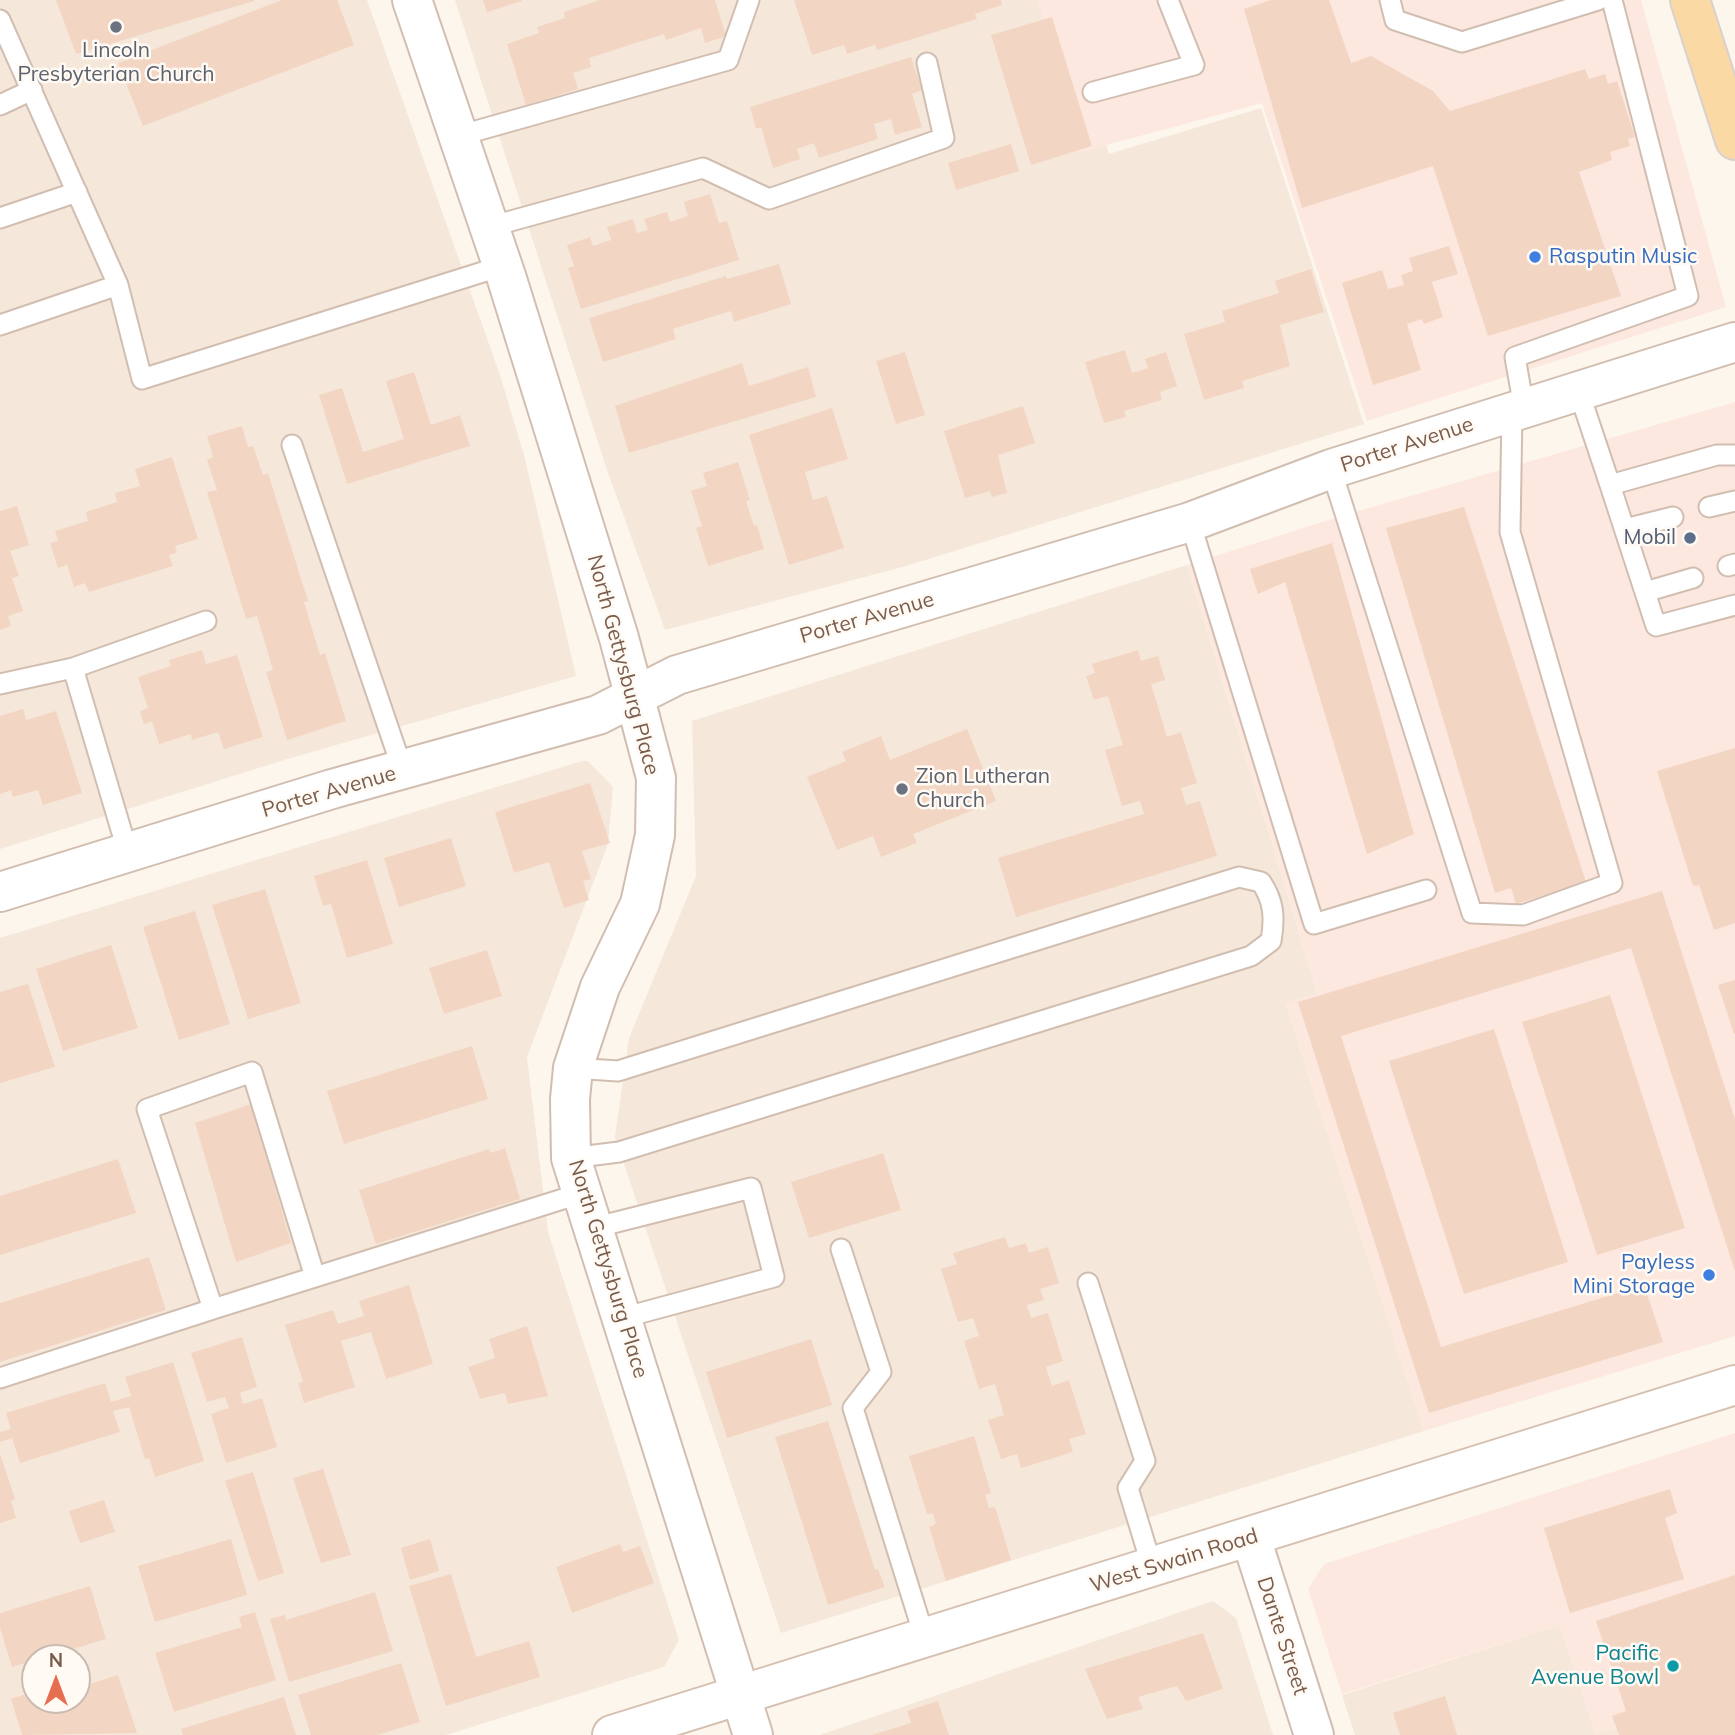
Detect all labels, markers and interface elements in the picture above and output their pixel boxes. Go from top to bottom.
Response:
marker: Lincoln Presbyterian Church [108,19,124,35]
place label: Lincoln Presbyterian Church [17,38,215,88]
place label: Rasputin Music [1549,244,1697,270]
marker: Rasputin Music [1527,249,1543,265]
street label: Porter Avenue [1337,412,1477,478]
place label: Mobil [1623,525,1676,551]
marker: Mobil [1682,530,1698,546]
street label: North Gettysburg Place [581,552,665,778]
street label: Porter Avenue [797,587,937,649]
street label: Porter Avenue [259,761,399,823]
place label: Zion Lutheran Church [916,764,1050,814]
marker: Zion Lutheran Church [894,781,910,797]
street label: North Gettysburg Place [563,1157,653,1381]
place label: Payless Mini Storage [1573,1250,1695,1300]
marker: Payless Mini Storage [1701,1267,1717,1283]
street label: West Swain Road [1087,1523,1261,1599]
street label: Dante Street [1251,1574,1313,1698]
place label: Pacific Avenue Bowl [1531,1641,1659,1691]
north arrow [21,1644,91,1714]
text: N [49,1648,63,1672]
marker: Pacific Avenue Bowl [1665,1658,1681,1674]

